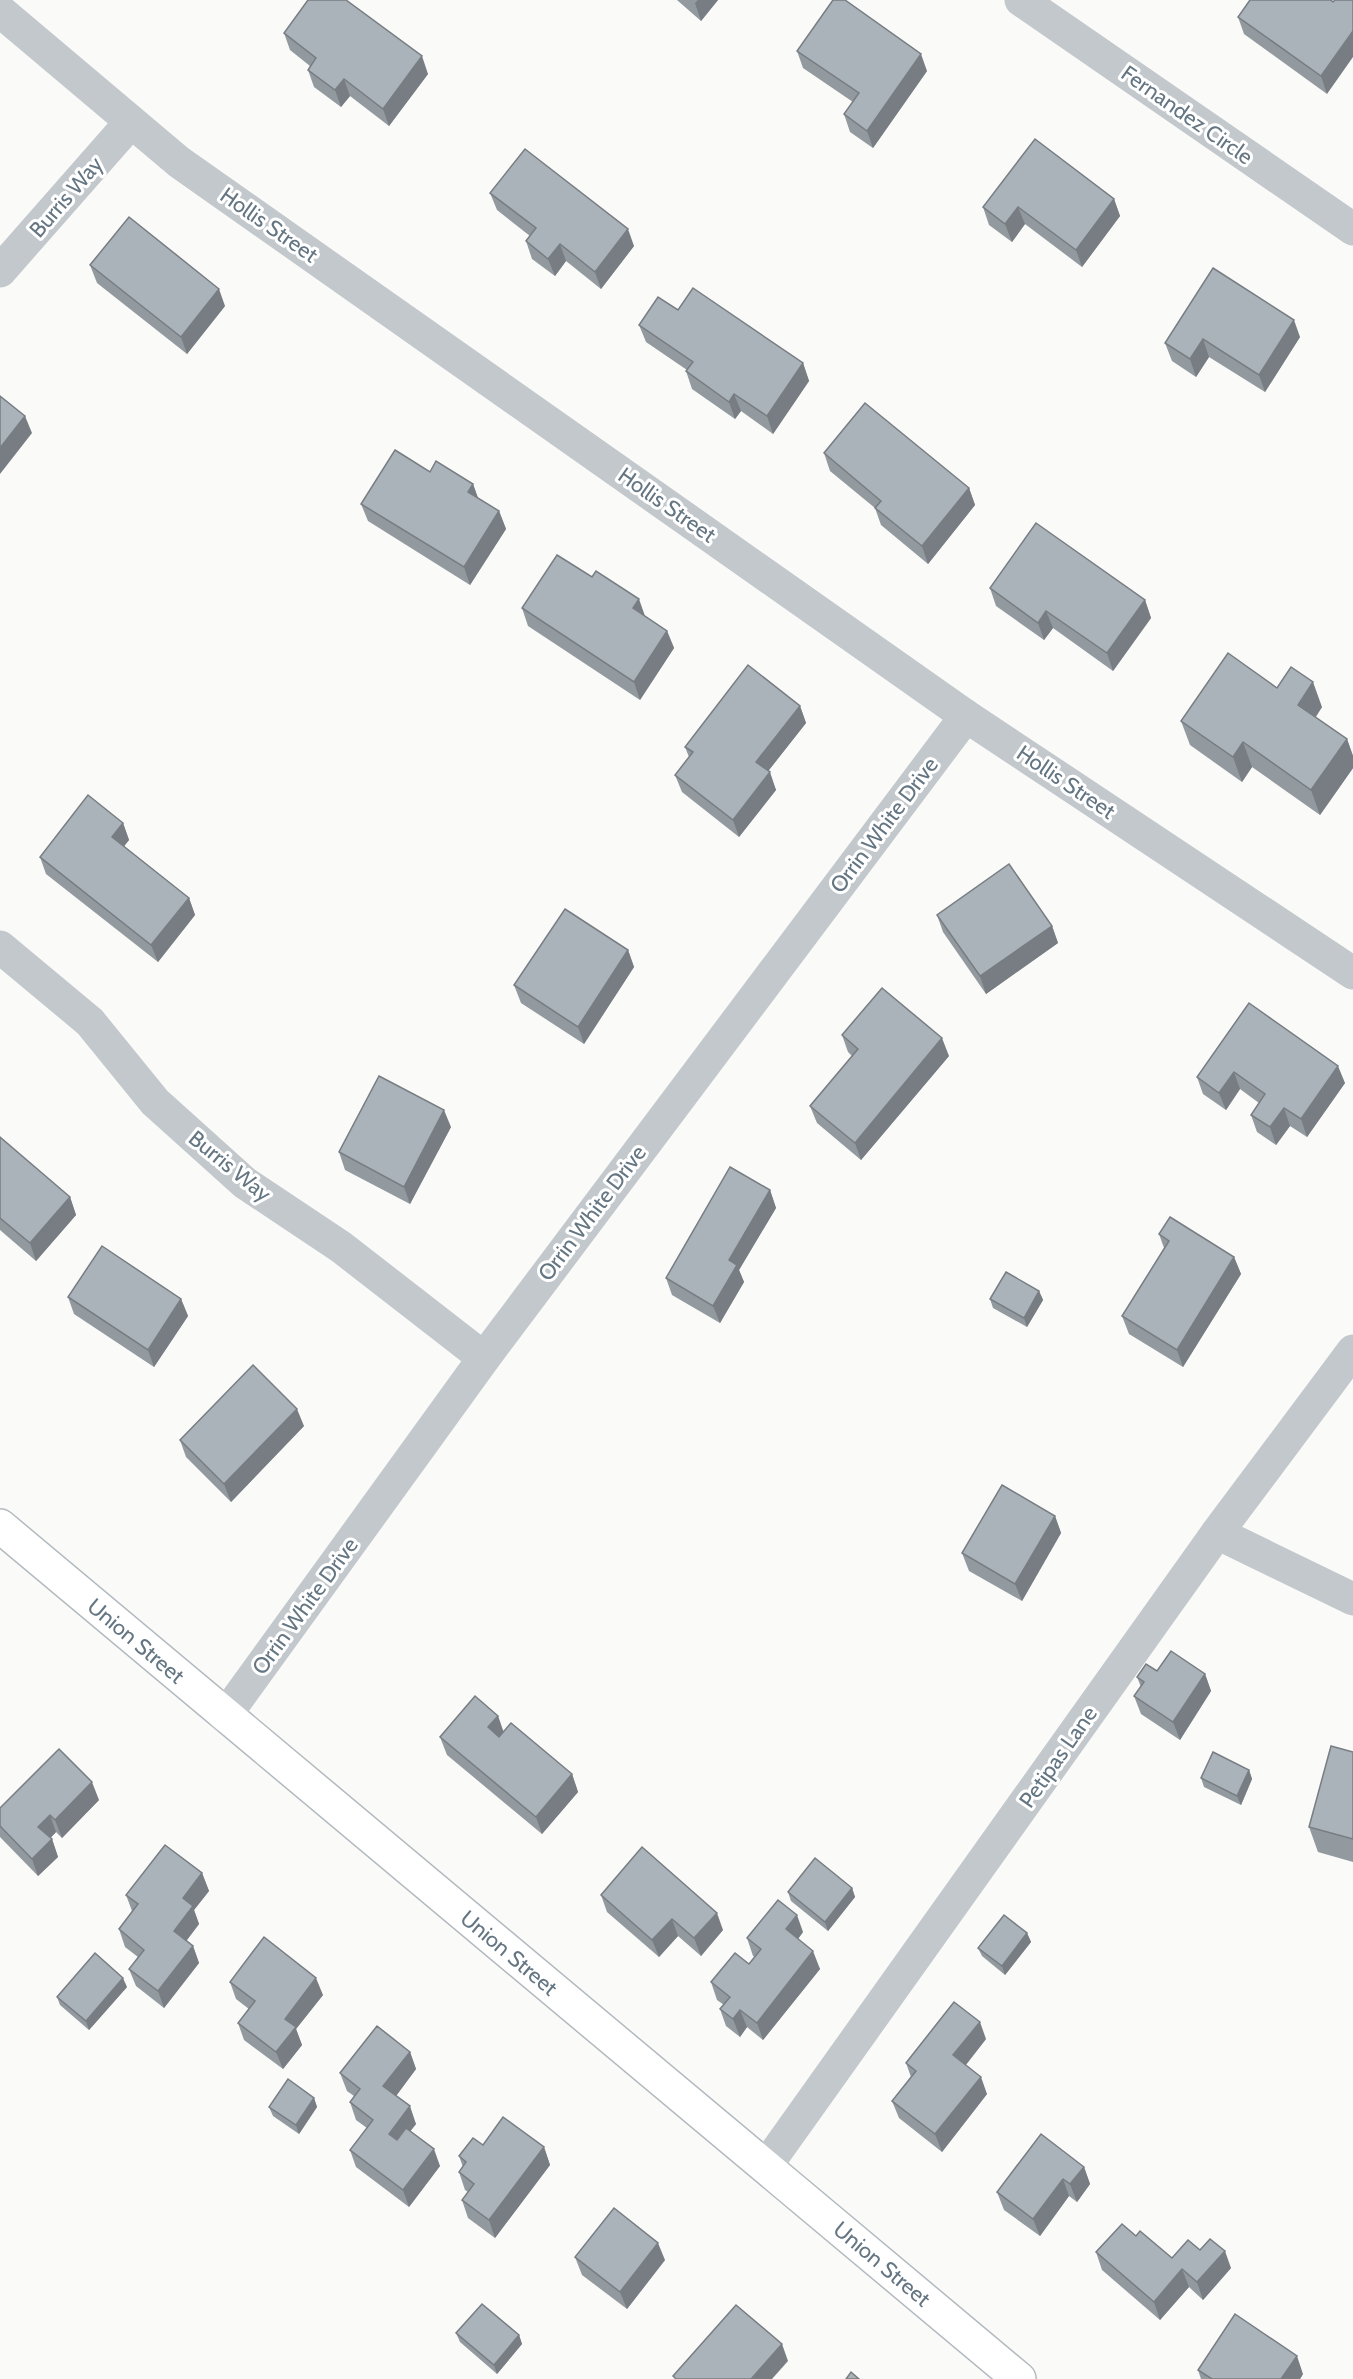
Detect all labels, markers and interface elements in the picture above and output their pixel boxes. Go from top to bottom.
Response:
street label: Fernandez Circle [1116,60,1258,170]
street label: Burris Way [24,151,108,243]
street label: Hollis Street [215,182,323,269]
street label: Hollis Street [613,462,721,549]
street label: Hollis Street [1012,739,1121,825]
street label: Orrin White Drive [824,752,944,898]
street label: Burris Way [183,1125,277,1207]
street label: Orrin White Drive [532,1140,652,1286]
street label: Orrin White Drive [246,1532,364,1680]
street label: Union Street [82,1593,190,1690]
street label: Petipas Lane [1013,1701,1103,1813]
street label: Union Street [455,1905,563,2002]
street label: Union Street [828,2216,936,2313]

